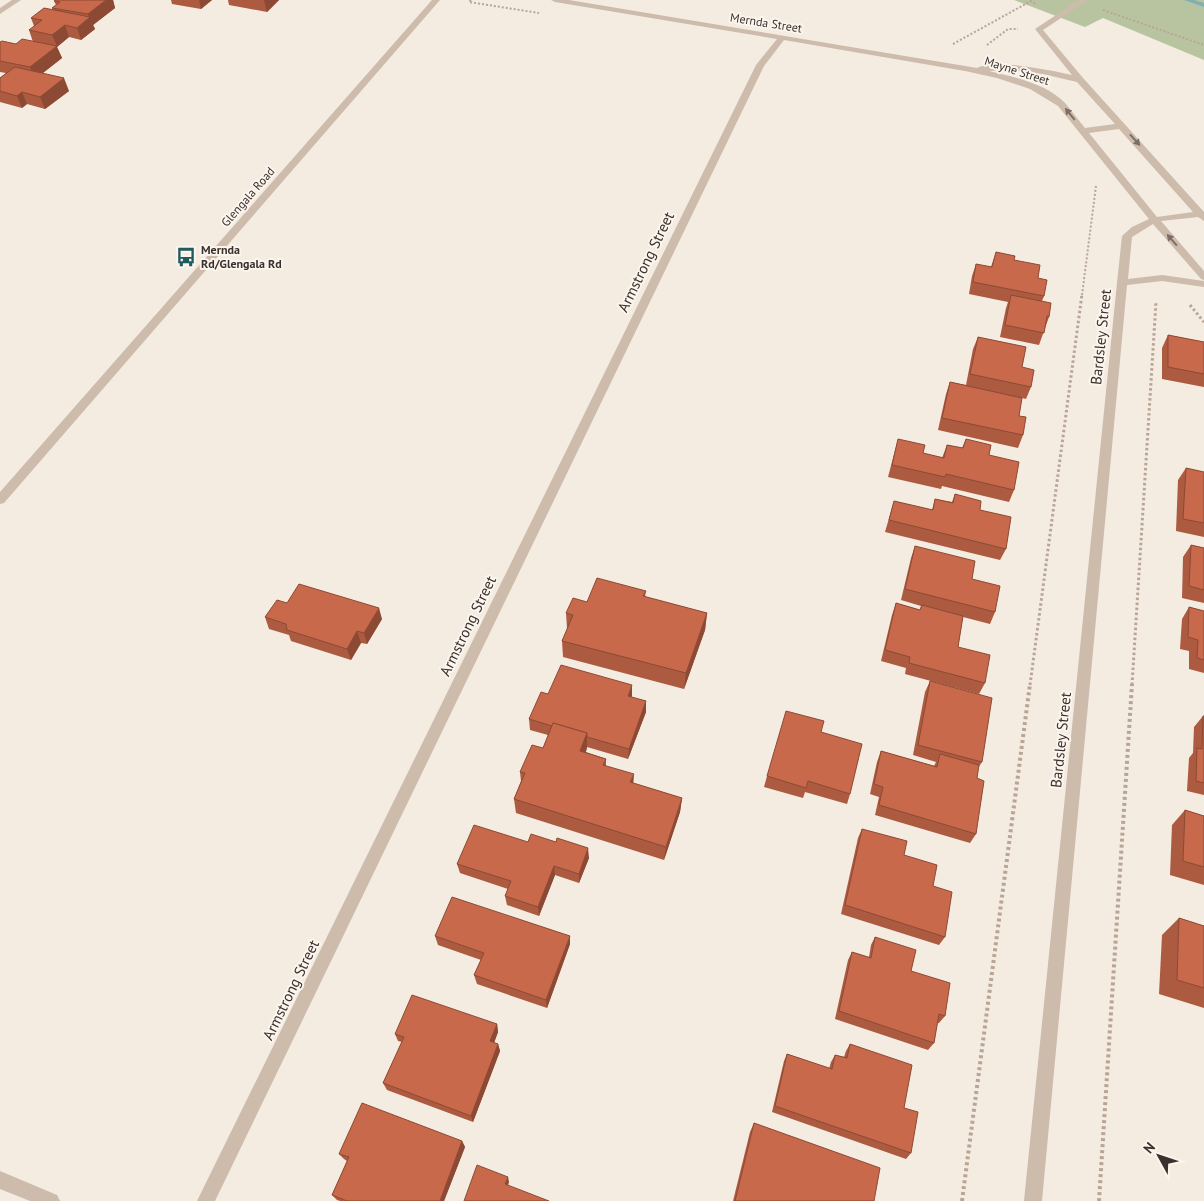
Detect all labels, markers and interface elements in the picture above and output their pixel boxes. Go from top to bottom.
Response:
street label: Mernda Street [729,9,803,36]
street label: Mayne Street [983,53,1052,88]
one-way arrow [1064,108,1075,121]
one-way arrow [1129,134,1141,146]
street label: Glengala Road [218,164,278,230]
street label: Armstrong Street [613,209,678,315]
one-way arrow [1166,235,1178,247]
place label: Mernda Rd/Glengala Rd [201,242,282,271]
bus stop icon: Mernda Rd/Glengala Rd [175,246,197,268]
street label: Bardsley Street [1086,288,1115,386]
street label: Armstrong Street [435,573,500,679]
street label: Bardsley Street [1046,691,1075,789]
street label: Armstrong Street [258,937,323,1043]
north arrow [1134,1131,1184,1181]
text: N [1139,1138,1159,1157]

